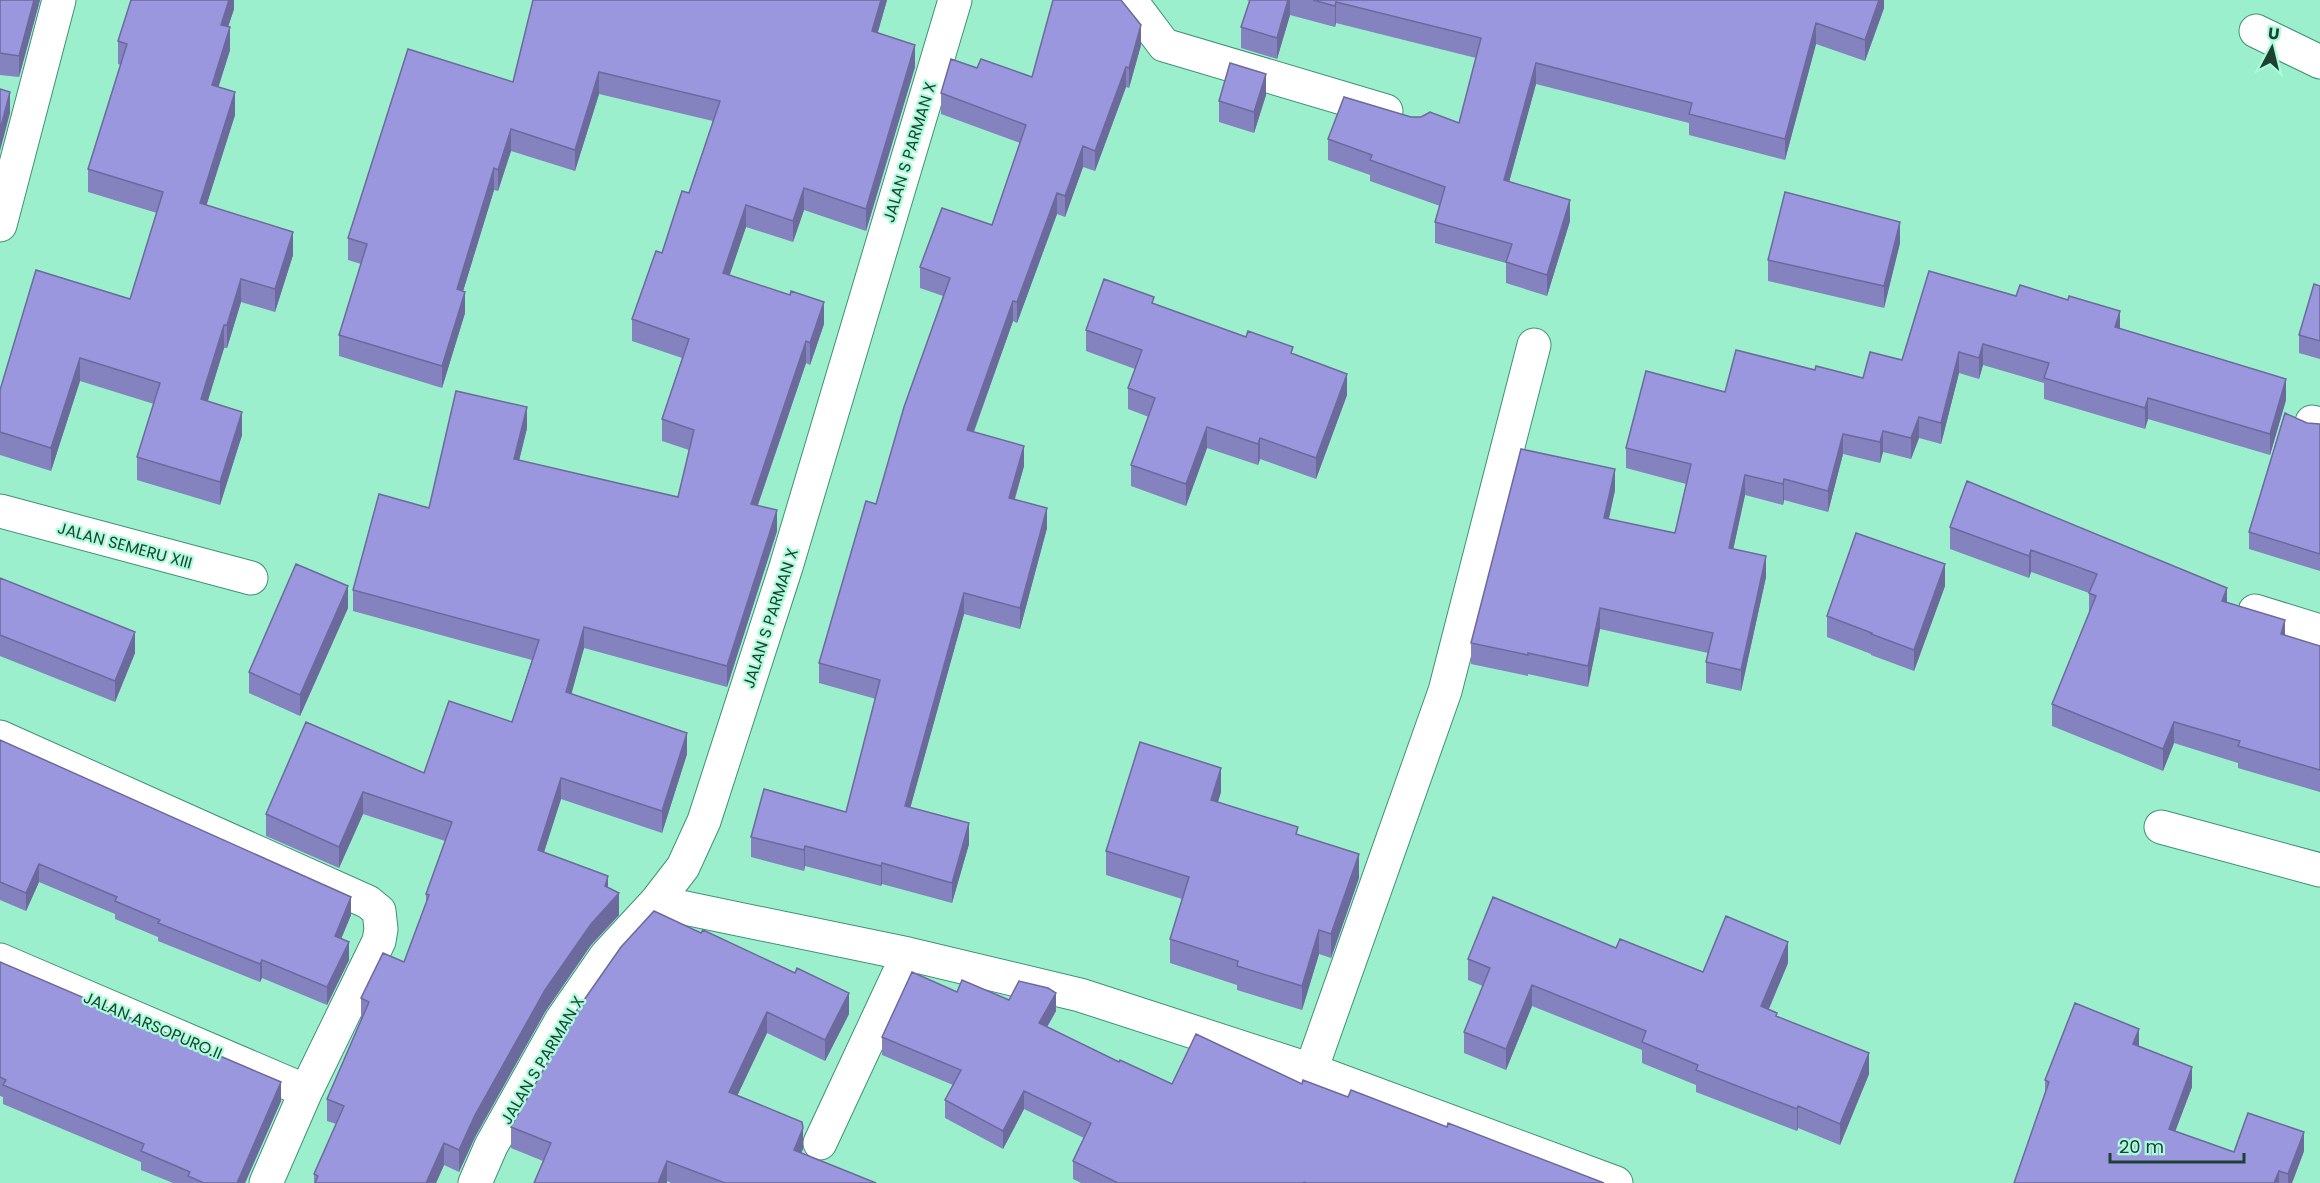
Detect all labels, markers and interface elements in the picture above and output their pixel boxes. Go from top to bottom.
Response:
north arrow [2242,18,2302,78]
text: U [2267,22,2281,46]
street label: JALAN S PARMAN X [877,79,942,225]
street label: JALAN SEMERU XIII [55,516,195,575]
street label: JALAN S PARMAN X [737,545,804,691]
street label: JALAN ARSOPURO.II [80,986,226,1065]
street label: JALAN S PARMAN X [495,992,590,1129]
scale bar [2110,1126,2244,1164]
text: 20 m [2119,1134,2164,1159]

